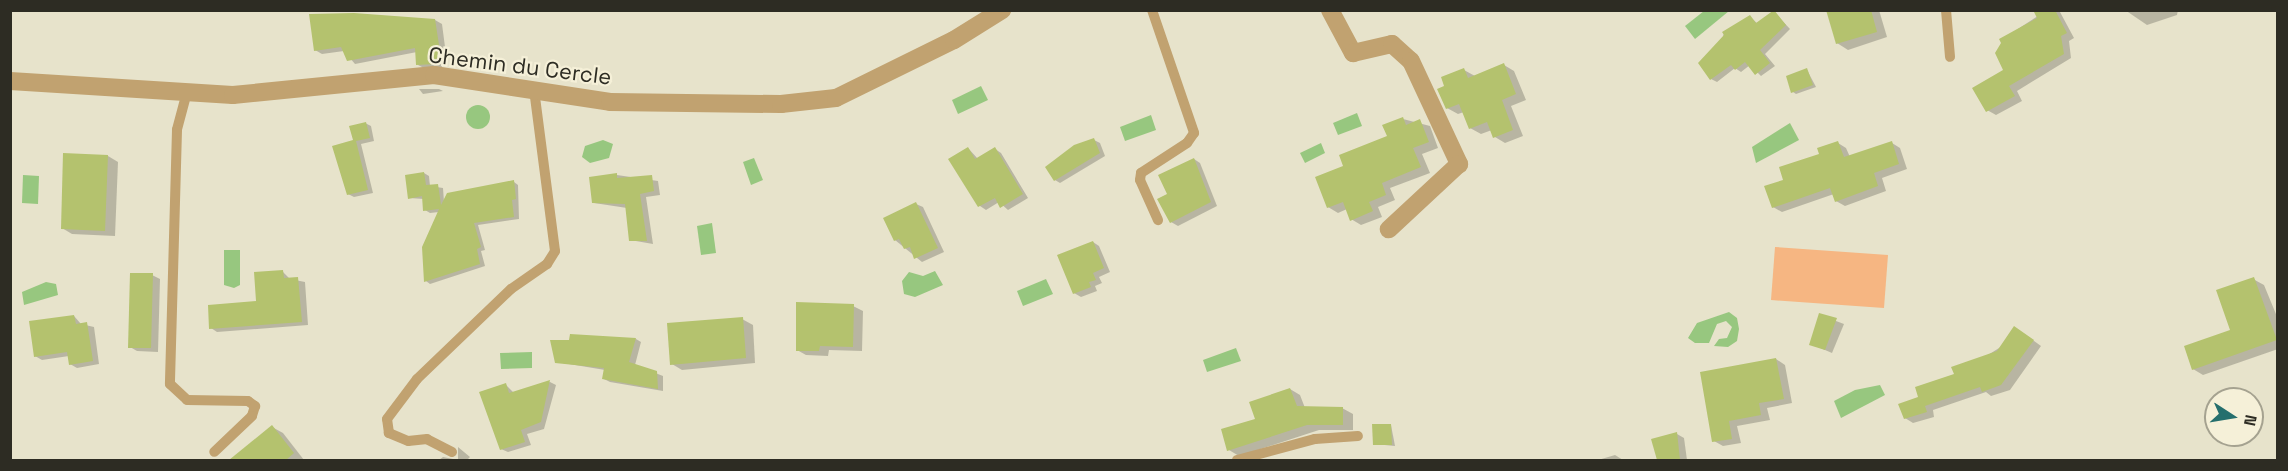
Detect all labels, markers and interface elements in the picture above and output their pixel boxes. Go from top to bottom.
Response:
street label: Chemin du Cercle [427,42,613,90]
north arrow [2204,387,2264,447]
text: N [2239,413,2262,428]

